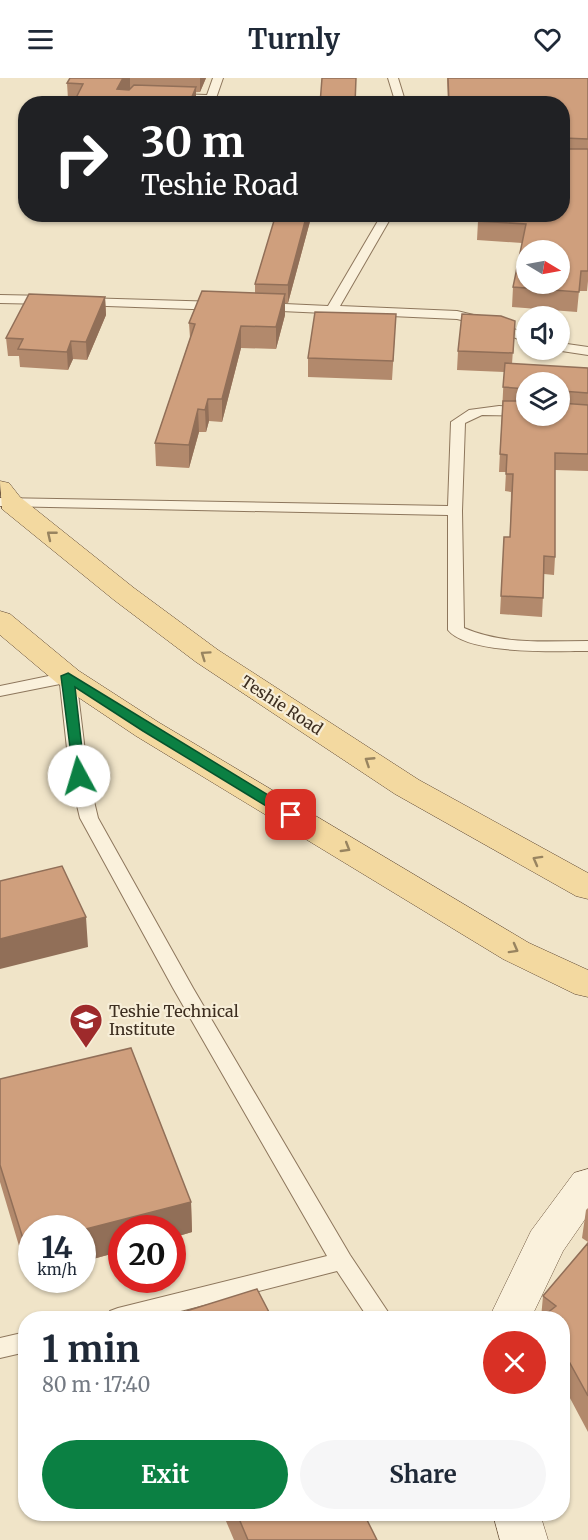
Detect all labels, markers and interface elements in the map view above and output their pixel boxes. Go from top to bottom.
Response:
text: Turnly [248,22,340,56]
icon: menu [24,23,57,56]
icon: heart [531,23,564,56]
text: 30 m [141,116,245,168]
icon: right [42,120,120,198]
text: Teshie Road [141,168,299,202]
north arrow [516,240,570,294]
map controls [516,240,570,426]
button: sound [516,306,570,360]
button: layers [516,372,570,426]
one-way arrow [47,532,58,543]
one-way arrow [201,651,212,662]
street label: Teshie Road [237,671,327,739]
position arrow [47,744,111,808]
one-way arrow [364,758,375,769]
pin [265,789,316,840]
icon: arrive [274,798,307,831]
one-way arrow [340,841,350,853]
one-way arrow [533,855,543,867]
one-way arrow [507,942,518,953]
place label: Teshie Technical Institute [109,1001,239,1039]
school or university icon: Teshie Technical Institute [68,1002,104,1049]
speed limit sign: 20 [108,1215,186,1293]
text: 14 [41,1228,73,1266]
text: km/h [37,1260,77,1279]
text: 1 min [42,1327,140,1372]
button: close [483,1331,546,1394]
text: 80 m · 17:40 [42,1372,150,1397]
button: Exit [42,1440,288,1509]
button: Share [300,1440,546,1509]

